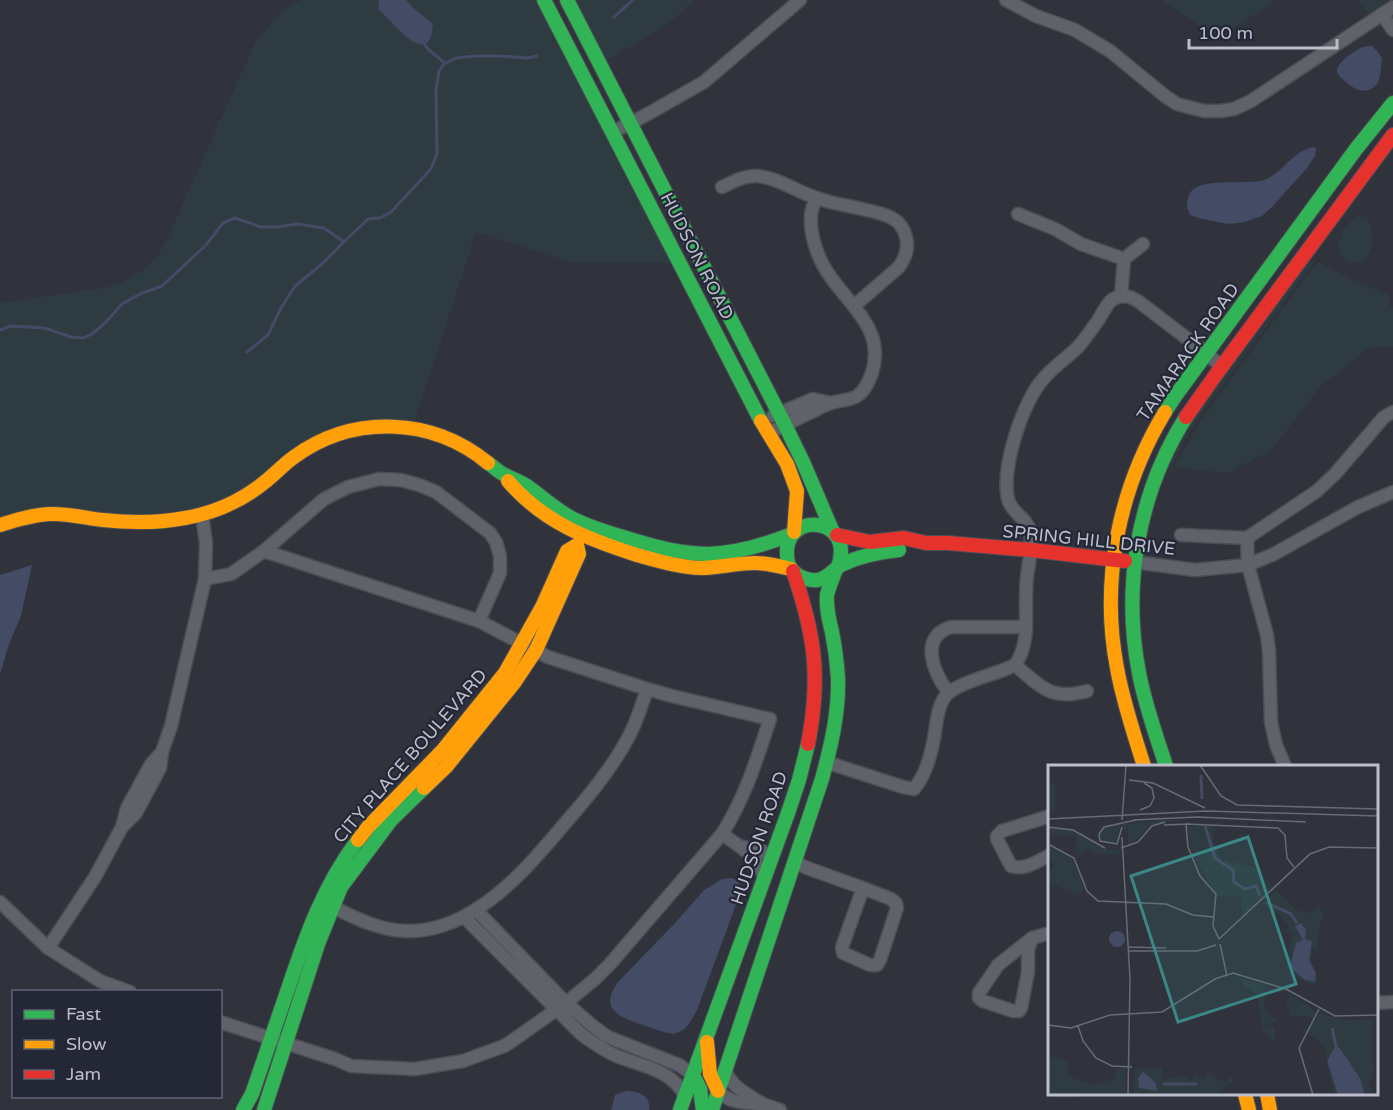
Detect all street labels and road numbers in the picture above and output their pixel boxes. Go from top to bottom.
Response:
street label: HUDSON ROAD [655,189,739,323]
street label: TAMARACK ROAD [1132,279,1244,425]
street label: SPRING HILL DRIVE [1002,520,1176,560]
street label: CITY PLACE BOULEVARD [328,664,492,848]
street label: HUDSON ROAD [726,768,792,908]

